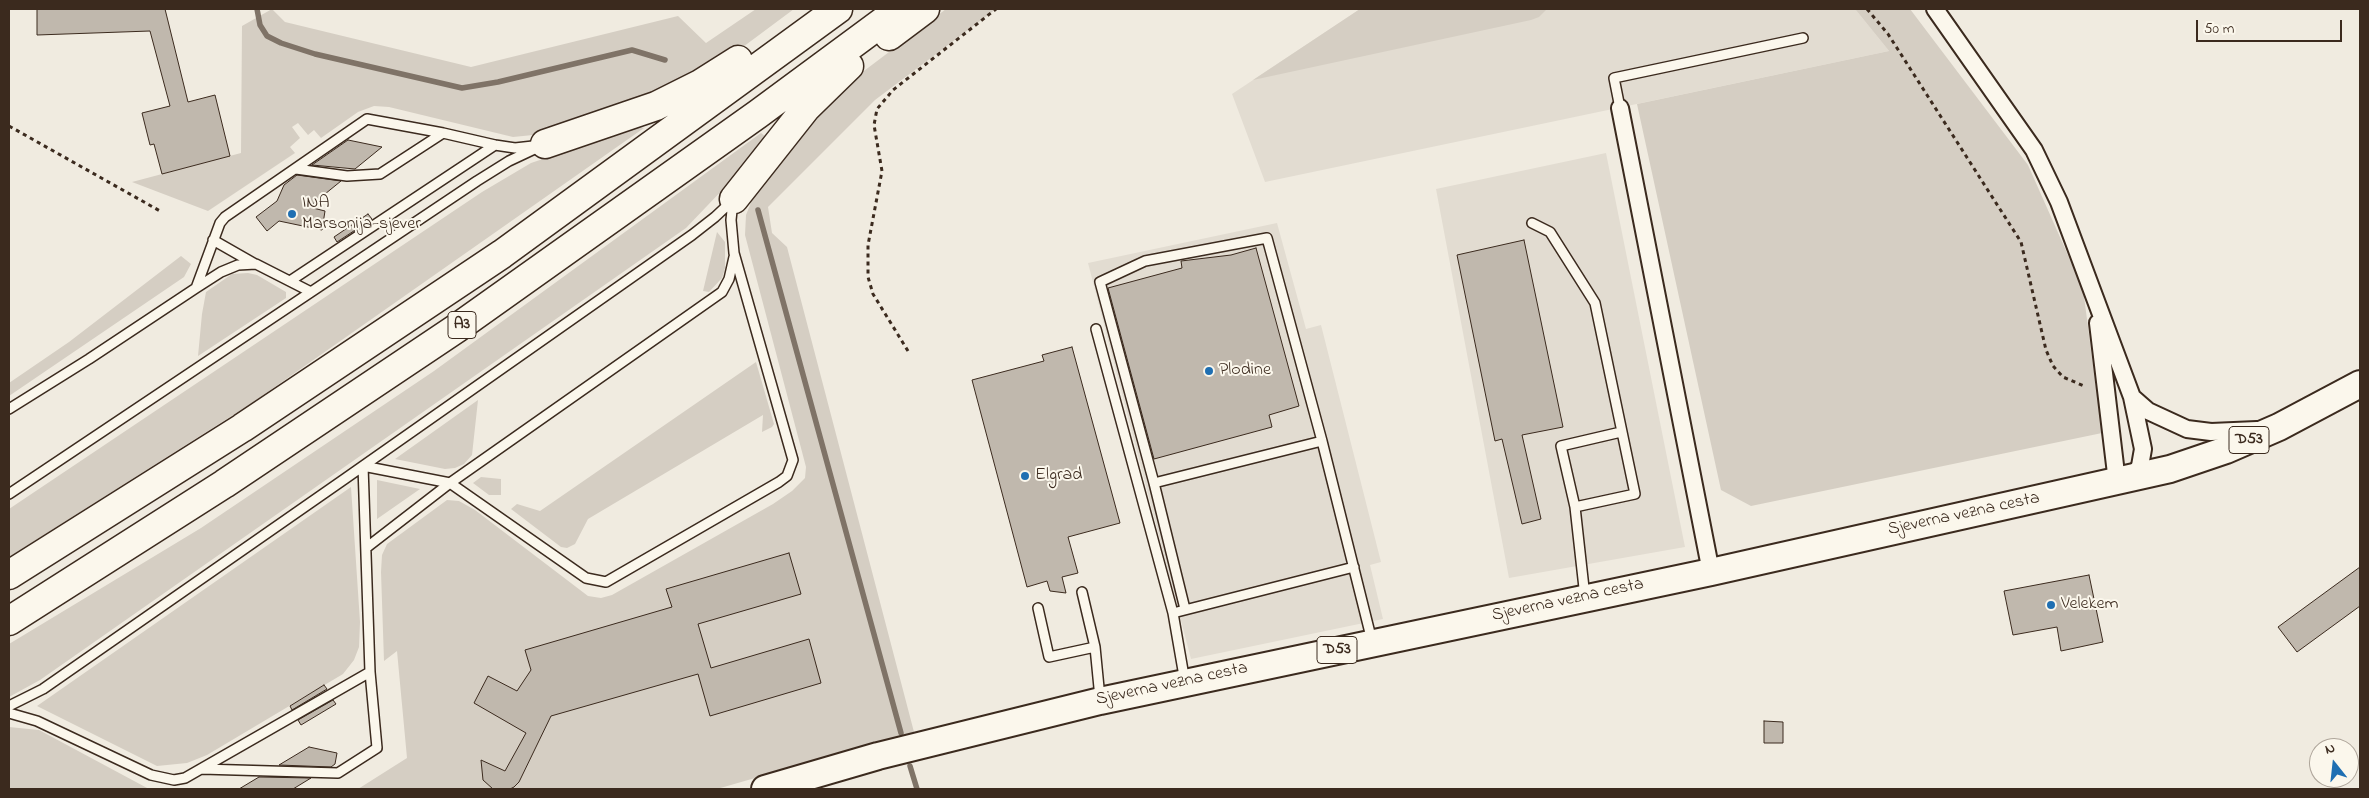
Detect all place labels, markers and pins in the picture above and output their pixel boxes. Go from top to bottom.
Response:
place label: INA Marsonija-sjever [302,193,421,235]
marker: INA Marsonija-sjever [286,208,298,220]
place label: Plodine [1219,360,1271,382]
marker: Plodine [1203,365,1215,377]
place label: Elgrad [1035,465,1082,487]
marker: Elgrad [1019,470,1031,482]
place label: Velekem [2061,594,2119,616]
marker: Velekem [2045,599,2057,611]

